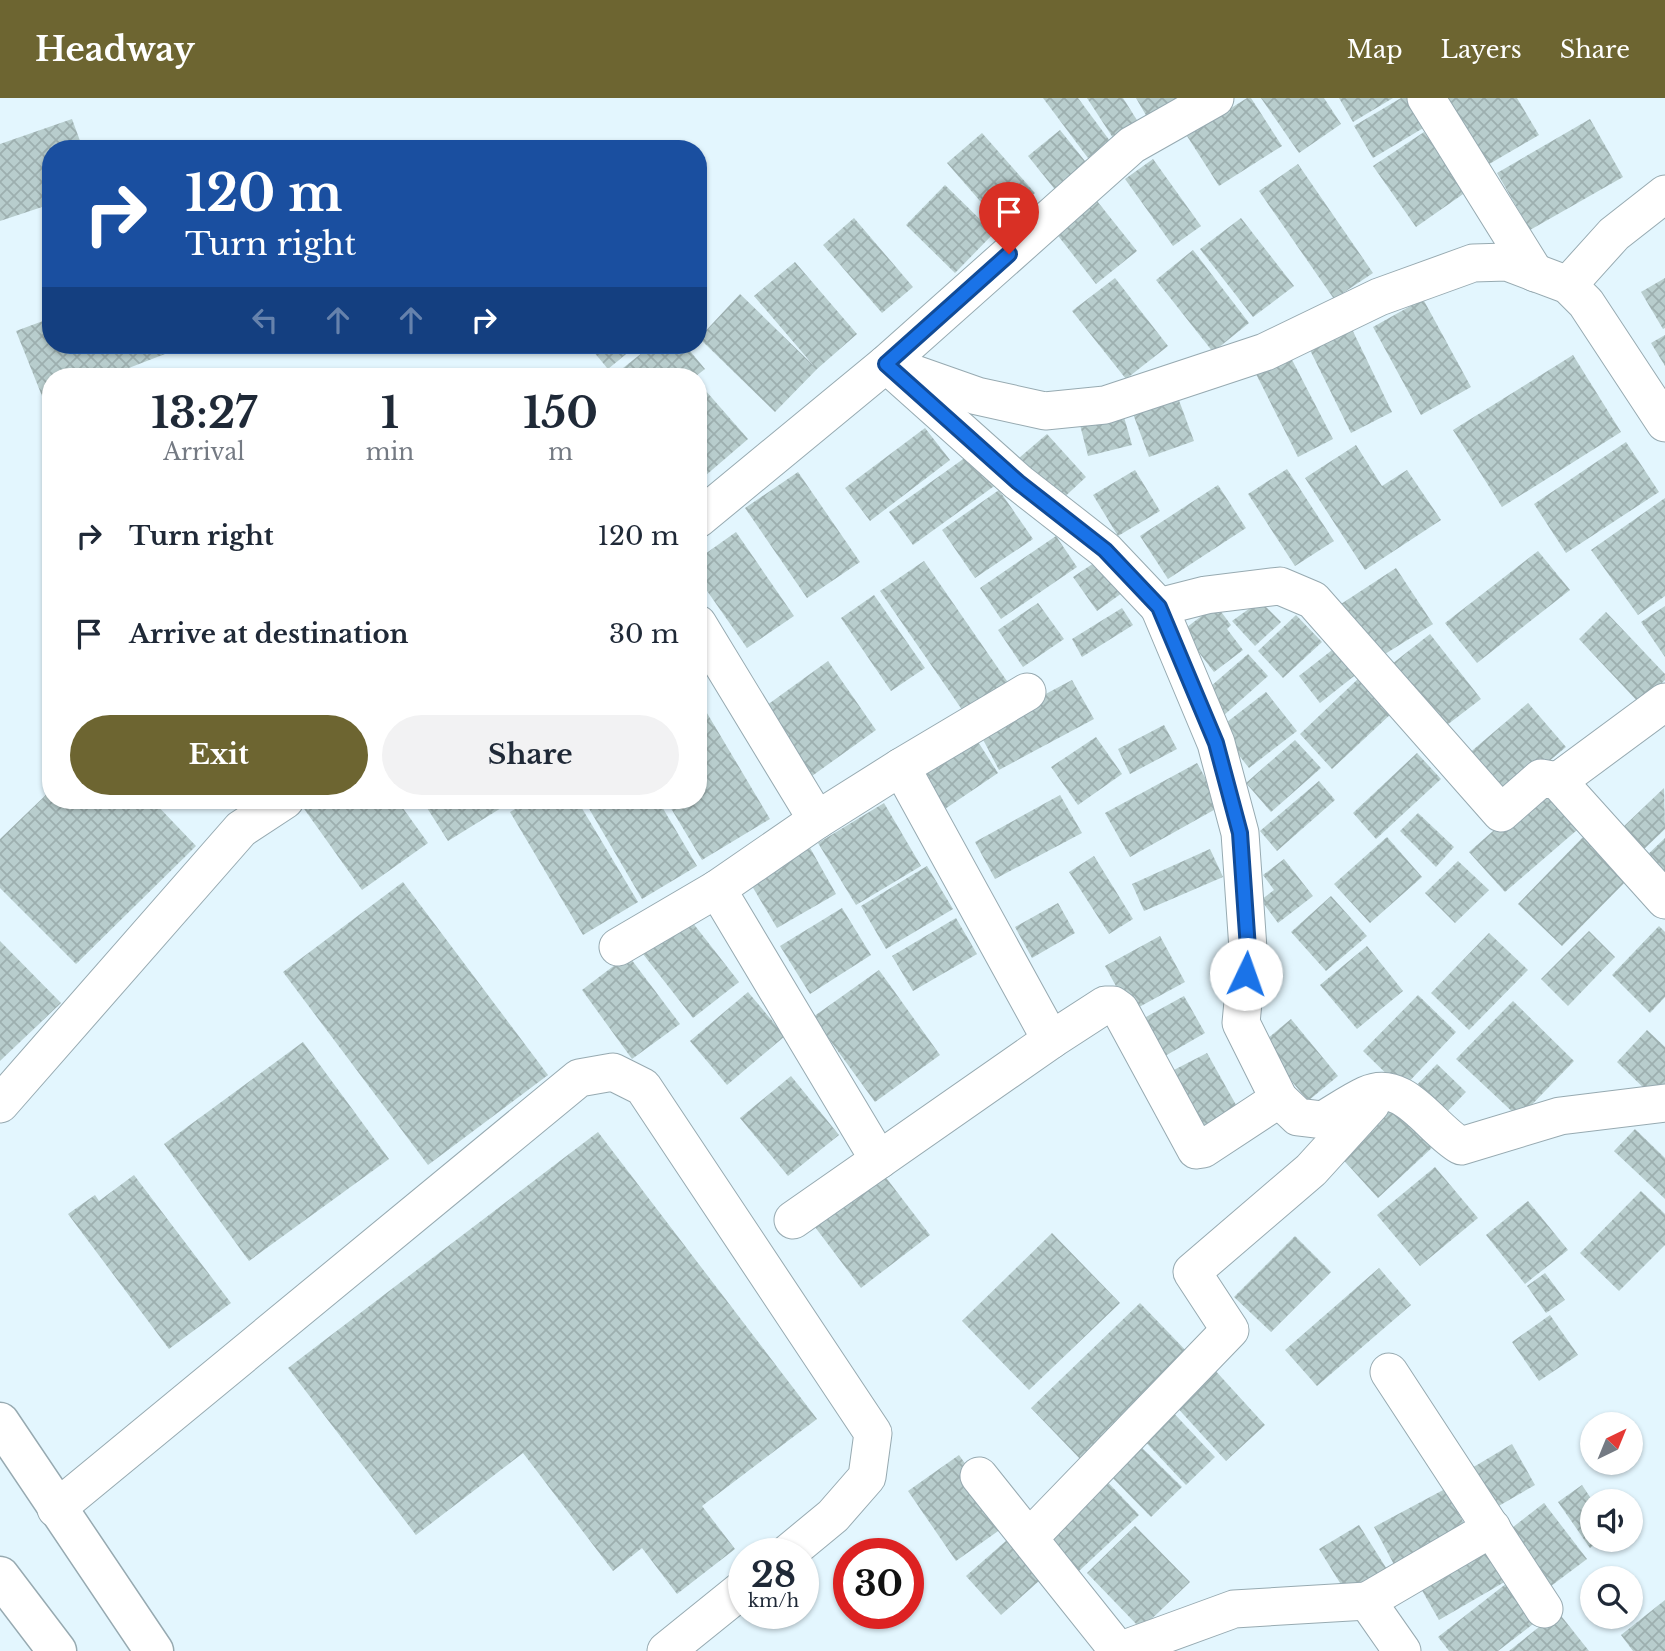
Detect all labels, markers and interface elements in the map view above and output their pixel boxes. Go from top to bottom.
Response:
text: Headway [35,29,195,70]
text: Map [1347,35,1403,64]
text: Layers [1441,35,1522,64]
text: Share [1560,35,1630,64]
text: 120 m [185,163,343,224]
icon: right [70,168,161,259]
pin [979,182,1039,254]
icon: arrive [990,193,1028,231]
text: Turn right [185,224,356,264]
icon: left [246,301,284,339]
icon: ahead [319,301,357,339]
icon: ahead [392,301,430,339]
icon: right [465,301,503,339]
text: 13:27 [151,387,257,439]
text: 1 [381,387,399,439]
text: 150 [523,387,598,439]
text: Arrival [163,438,245,466]
text: min [366,438,414,466]
text: m [548,438,573,466]
icon: right [70,517,108,555]
text: Turn right [129,520,274,552]
text: 120 m [597,520,679,552]
icon: arrive [70,615,108,653]
text: Arrive at destination [129,618,409,650]
text: 30 m [609,618,679,650]
button: Exit [70,715,368,795]
button: Share [382,715,679,795]
position arrow [1209,937,1283,1011]
north arrow [1580,1412,1643,1475]
map controls [1580,1412,1643,1629]
button: sound [1580,1489,1643,1552]
speed limit sign: 30 [833,1538,924,1629]
text: 28 [751,1553,796,1596]
button: search [1580,1566,1643,1629]
text: km/h [748,1590,799,1612]

